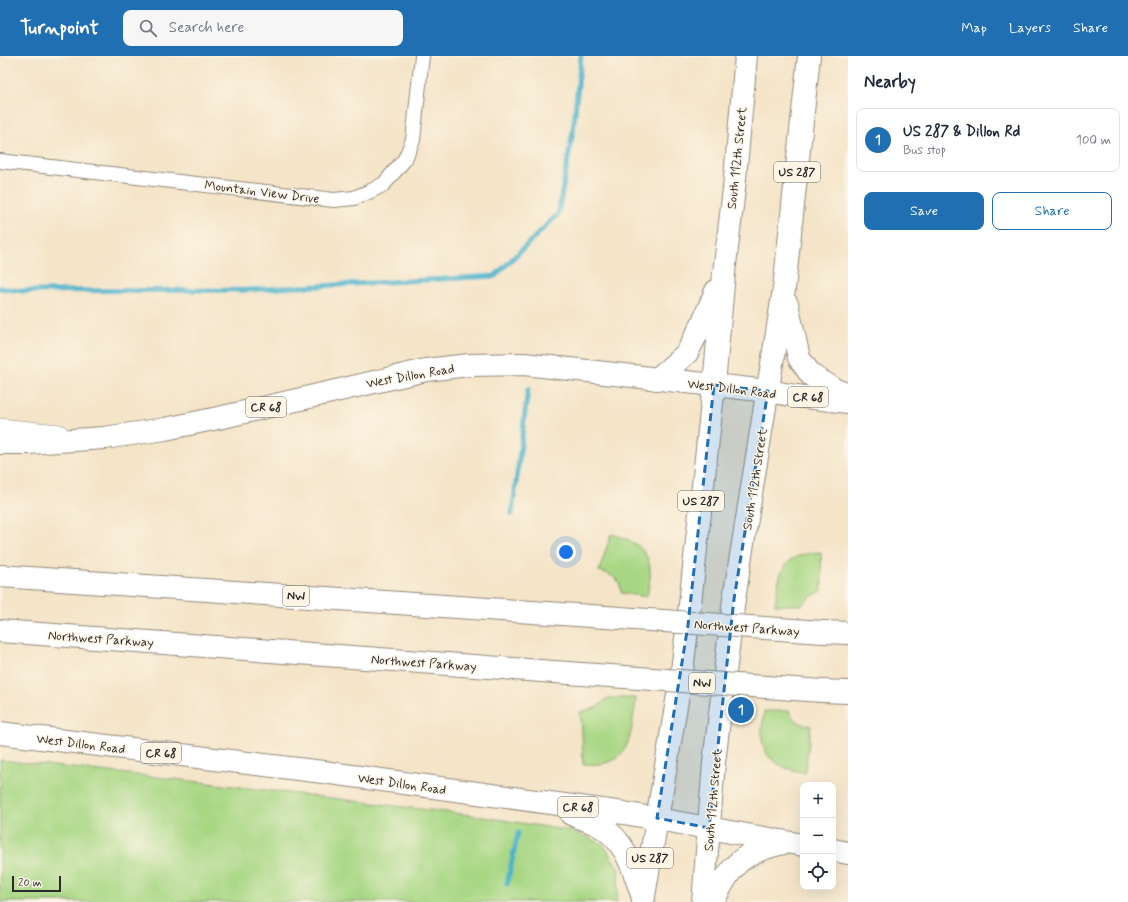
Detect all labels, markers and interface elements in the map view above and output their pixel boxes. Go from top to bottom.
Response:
search box [123,10,403,46]
text: Turnpoint [20,16,99,41]
icon: search [137,17,159,39]
text: Search here [169,18,244,38]
text: Map [961,19,987,37]
text: Layers [1009,19,1051,37]
text: Share [1073,19,1108,37]
text: Nearby [864,71,916,93]
street label: South 112th Street [724,106,751,210]
text: US 287 & Dillon Rd [903,122,1020,142]
text: 1 [875,132,881,149]
text: 100 m [1076,132,1111,149]
text: Bus stop [903,142,946,159]
road number: US 287 [774,162,820,182]
street label: Mountain View Drive [203,177,320,208]
button: Save [864,192,984,230]
button: Share [992,192,1112,230]
street label: West Dillon Road [365,360,456,393]
street label: West Dillon Road [686,376,777,403]
road number: CR 68 [788,387,828,407]
road number: CR 68 [246,397,286,417]
street label: South 112th Street [739,427,772,531]
road number: US 287 [678,491,724,511]
your location [556,542,576,562]
road number: NW [283,586,309,606]
street label: Northwest Parkway [693,616,801,641]
street label: Northwest Parkway [47,627,155,652]
street label: Northwest Parkway [370,651,478,676]
road number: NW [689,673,715,693]
pin: 1 [728,695,754,725]
street label: West Dillon Road [35,731,126,758]
road number: CR 68 [141,743,181,763]
street label: South 112th Street [701,748,726,852]
street label: West Dillon Road [356,770,447,799]
map controls [800,782,836,890]
button: + [800,782,836,818]
road number: CR 68 [558,797,598,817]
button: − [800,818,836,854]
road number: US 287 [627,848,673,868]
button: locate [800,854,836,890]
scale bar [12,874,61,893]
text: 20 m [18,876,41,890]

